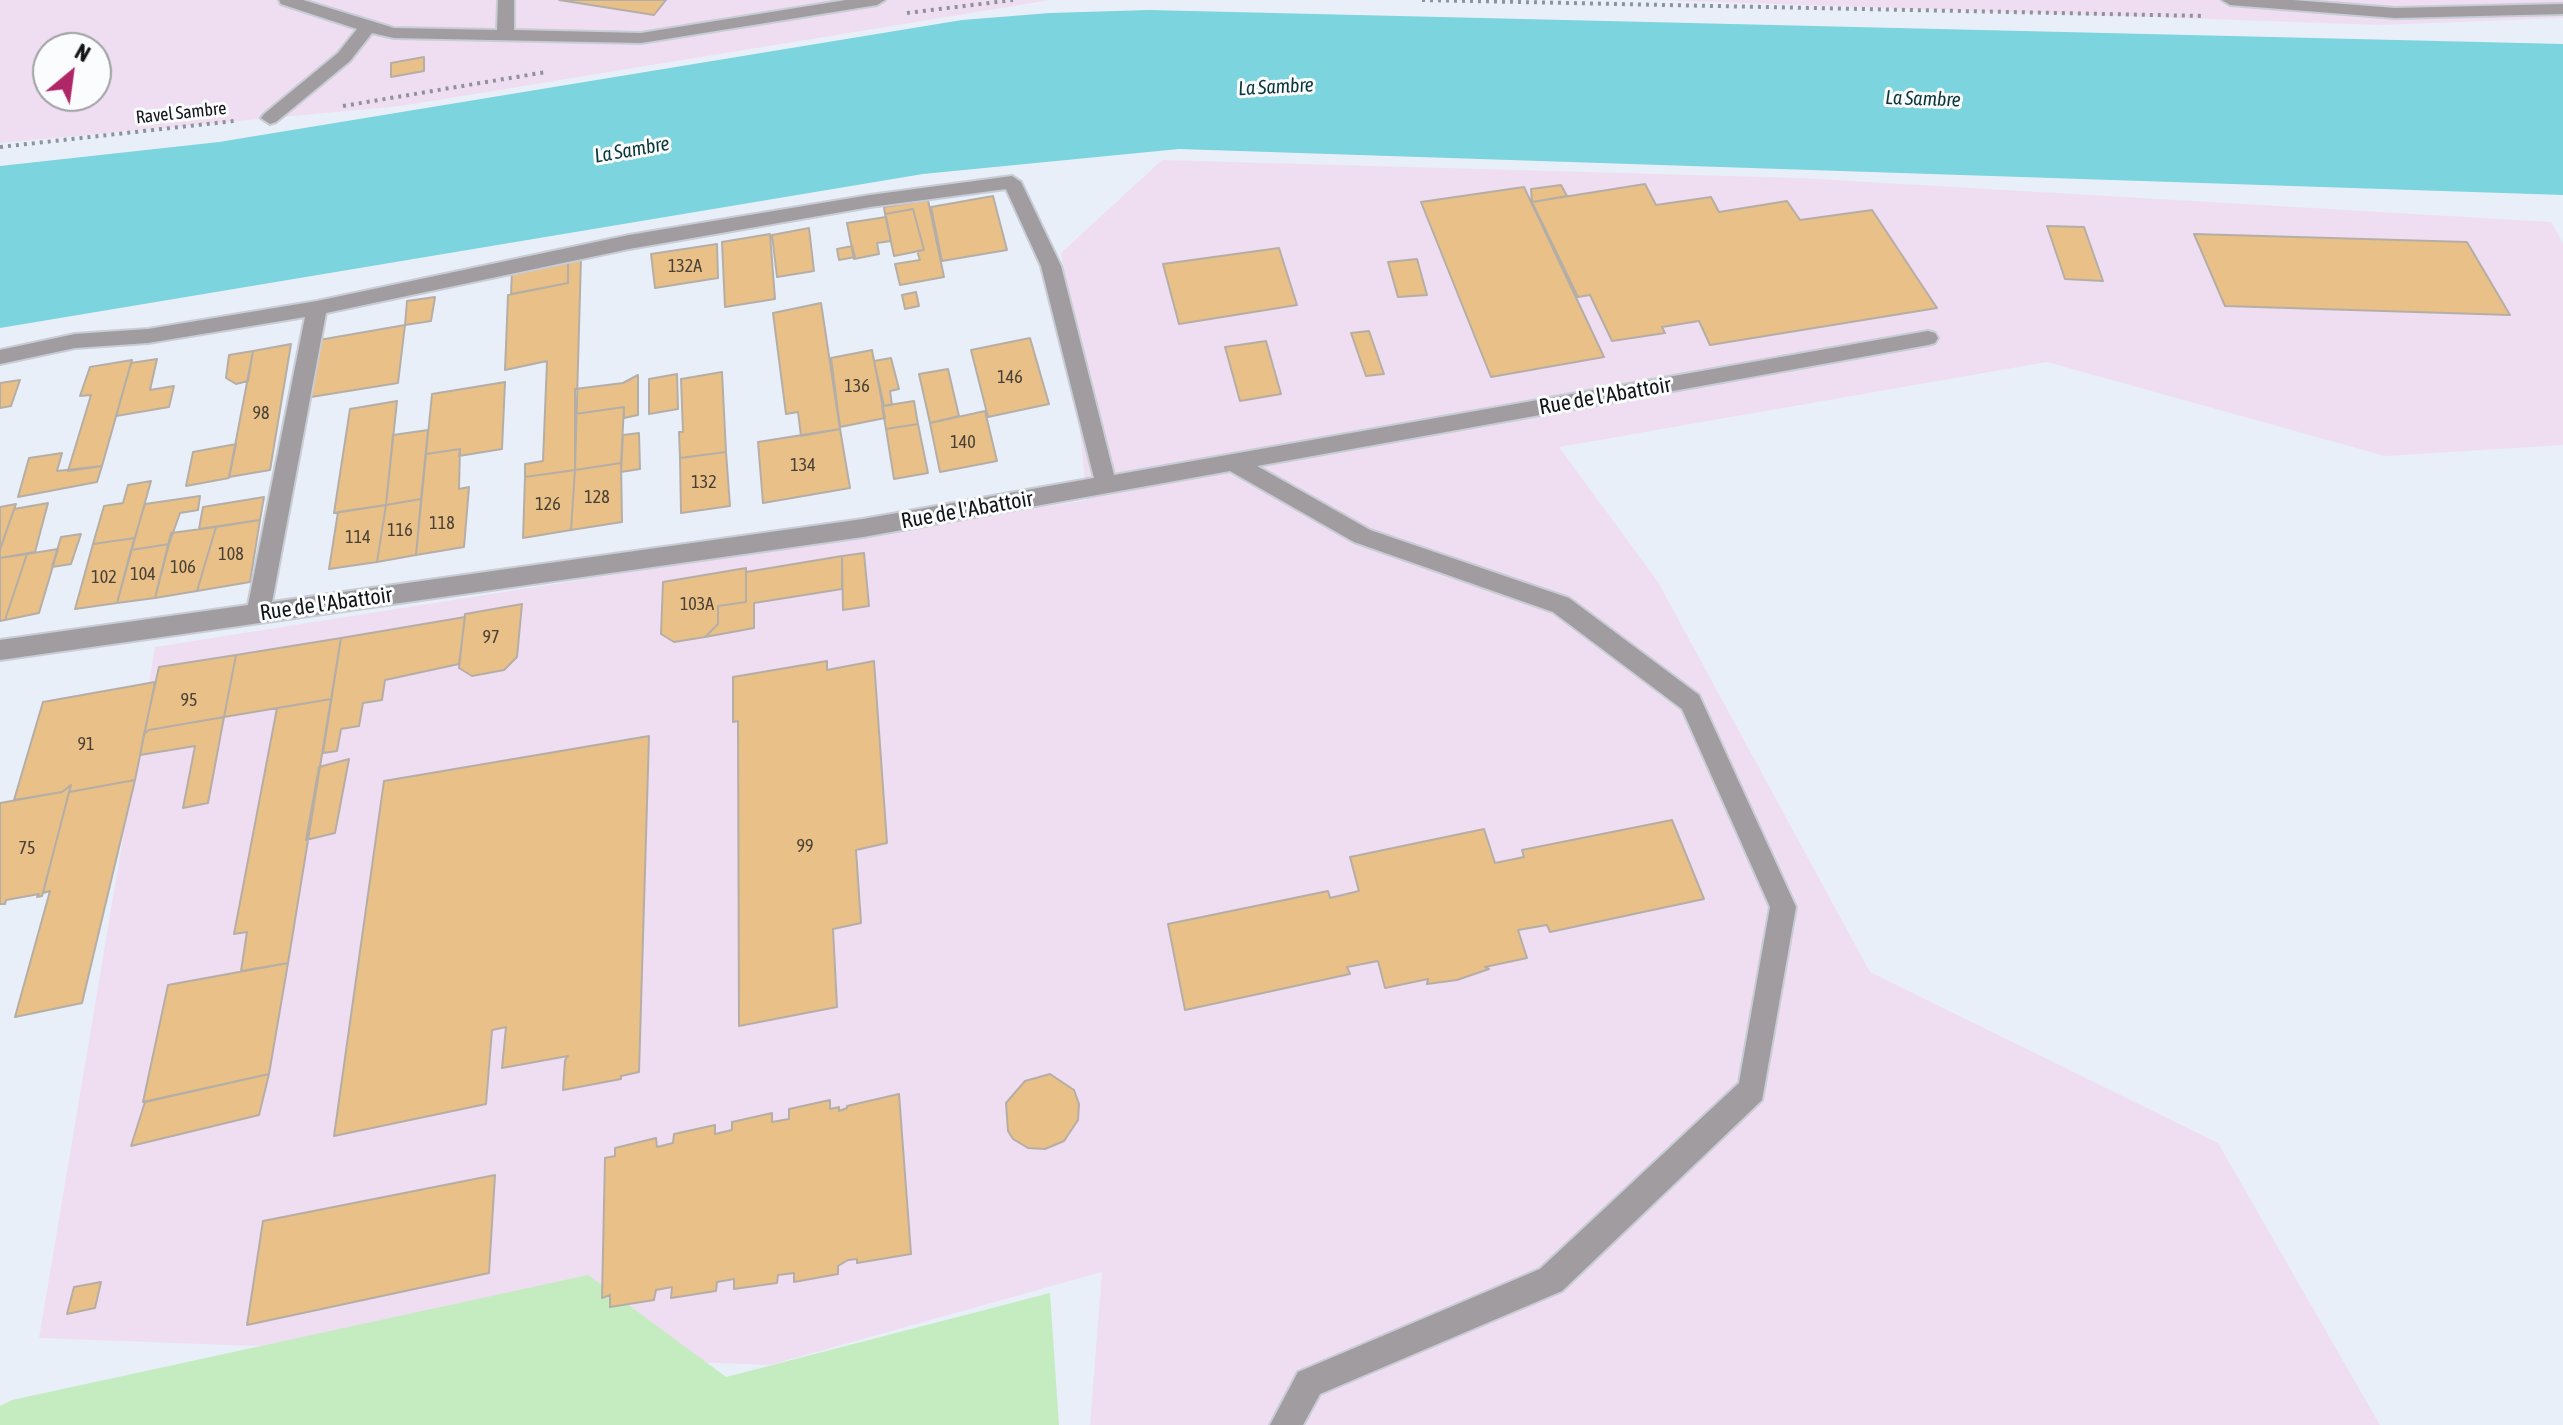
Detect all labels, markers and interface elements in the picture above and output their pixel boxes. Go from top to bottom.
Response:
north arrow [32,32,112,112]
text: N [71,38,95,67]
water label: La Sambre [1238,73,1314,101]
water label: La Sambre [1885,86,1961,112]
street label: Ravel Sambre [135,98,227,128]
water label: La Sambre [593,132,671,168]
house number: 132A [668,255,702,277]
house number: 146 [997,366,1023,388]
street label: Rue de l'Abattoir [1537,371,1673,421]
house number: 136 [844,375,870,397]
house number: 98 [253,402,269,424]
house number: 140 [950,431,976,453]
house number: 134 [790,454,816,476]
house number: 132 [691,471,717,493]
street label: Rue de l'Abattoir [899,485,1035,535]
house number: 128 [584,486,610,508]
house number: 126 [535,493,561,515]
house number: 118 [429,512,455,534]
house number: 116 [387,519,413,541]
house number: 114 [345,526,371,548]
house number: 108 [218,543,244,565]
house number: 106 [170,556,196,578]
house number: 104 [130,563,156,585]
house number: 102 [91,566,117,588]
street label: Rue de l'Abattoir [258,582,394,626]
house number: 103A [680,593,714,615]
house number: 97 [483,626,499,648]
house number: 95 [181,689,197,711]
house number: 91 [78,733,94,755]
house number: 99 [797,835,813,857]
house number: 75 [19,837,35,859]

